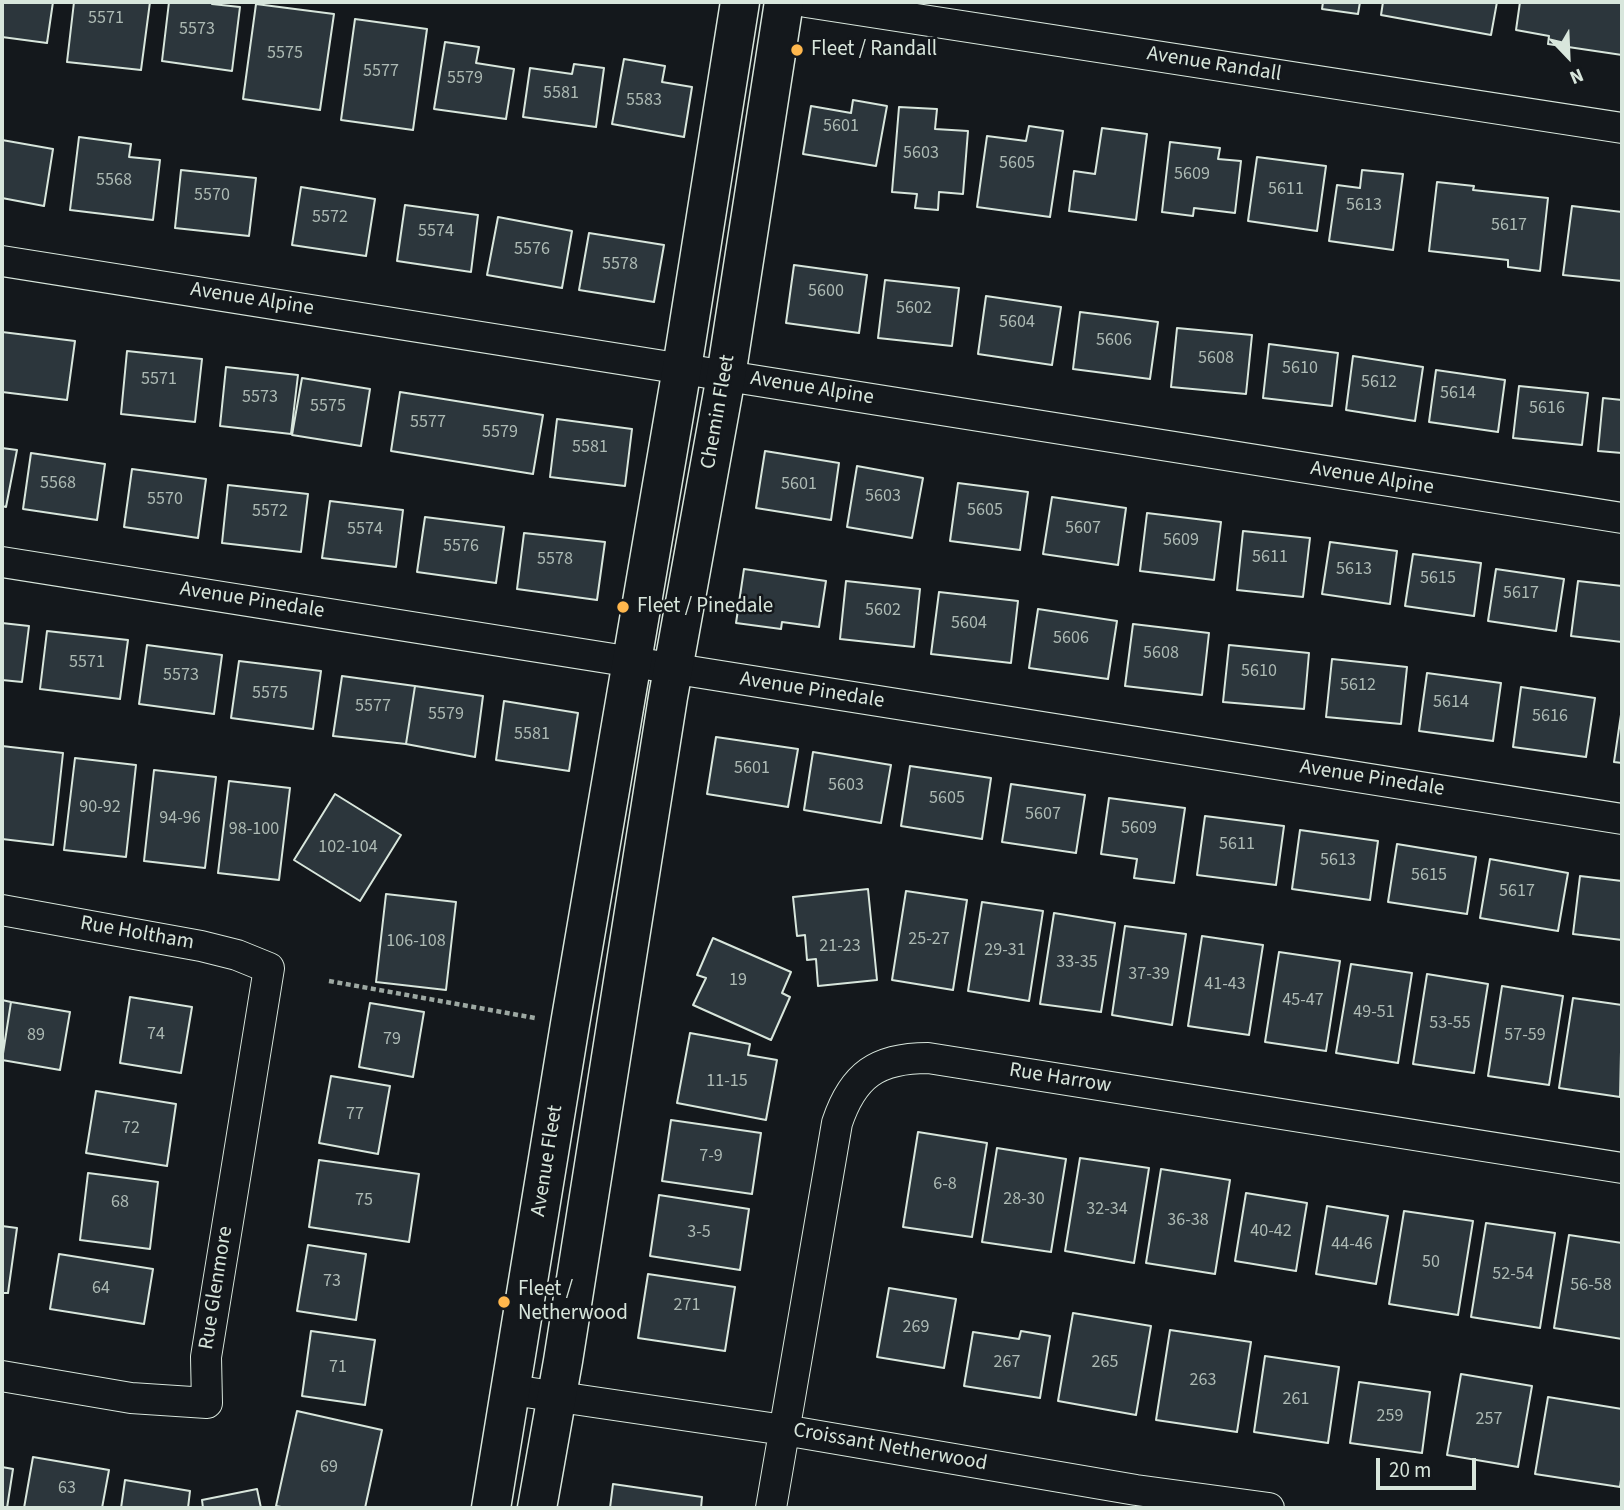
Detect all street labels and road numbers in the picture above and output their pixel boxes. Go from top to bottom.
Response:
street label: Avenue Randall [1145,42,1283,88]
street label: Avenue Alpine [189,278,315,322]
street label: Chemin Fleet [697,353,741,471]
street label: Avenue Alpine [749,367,875,411]
street label: Avenue Alpine [1309,457,1435,501]
street label: Avenue Pinedale [178,577,326,625]
street label: Avenue Pinedale [738,667,886,715]
street label: Avenue Pinedale [1298,755,1446,803]
street label: Rue Holtham [78,912,196,956]
street label: Rue Harrow [1007,1058,1113,1100]
street label: Avenue Fleet [527,1104,569,1218]
street label: Rue Glenmore [195,1225,239,1351]
street label: Croissant Netherwood [791,1419,989,1477]

